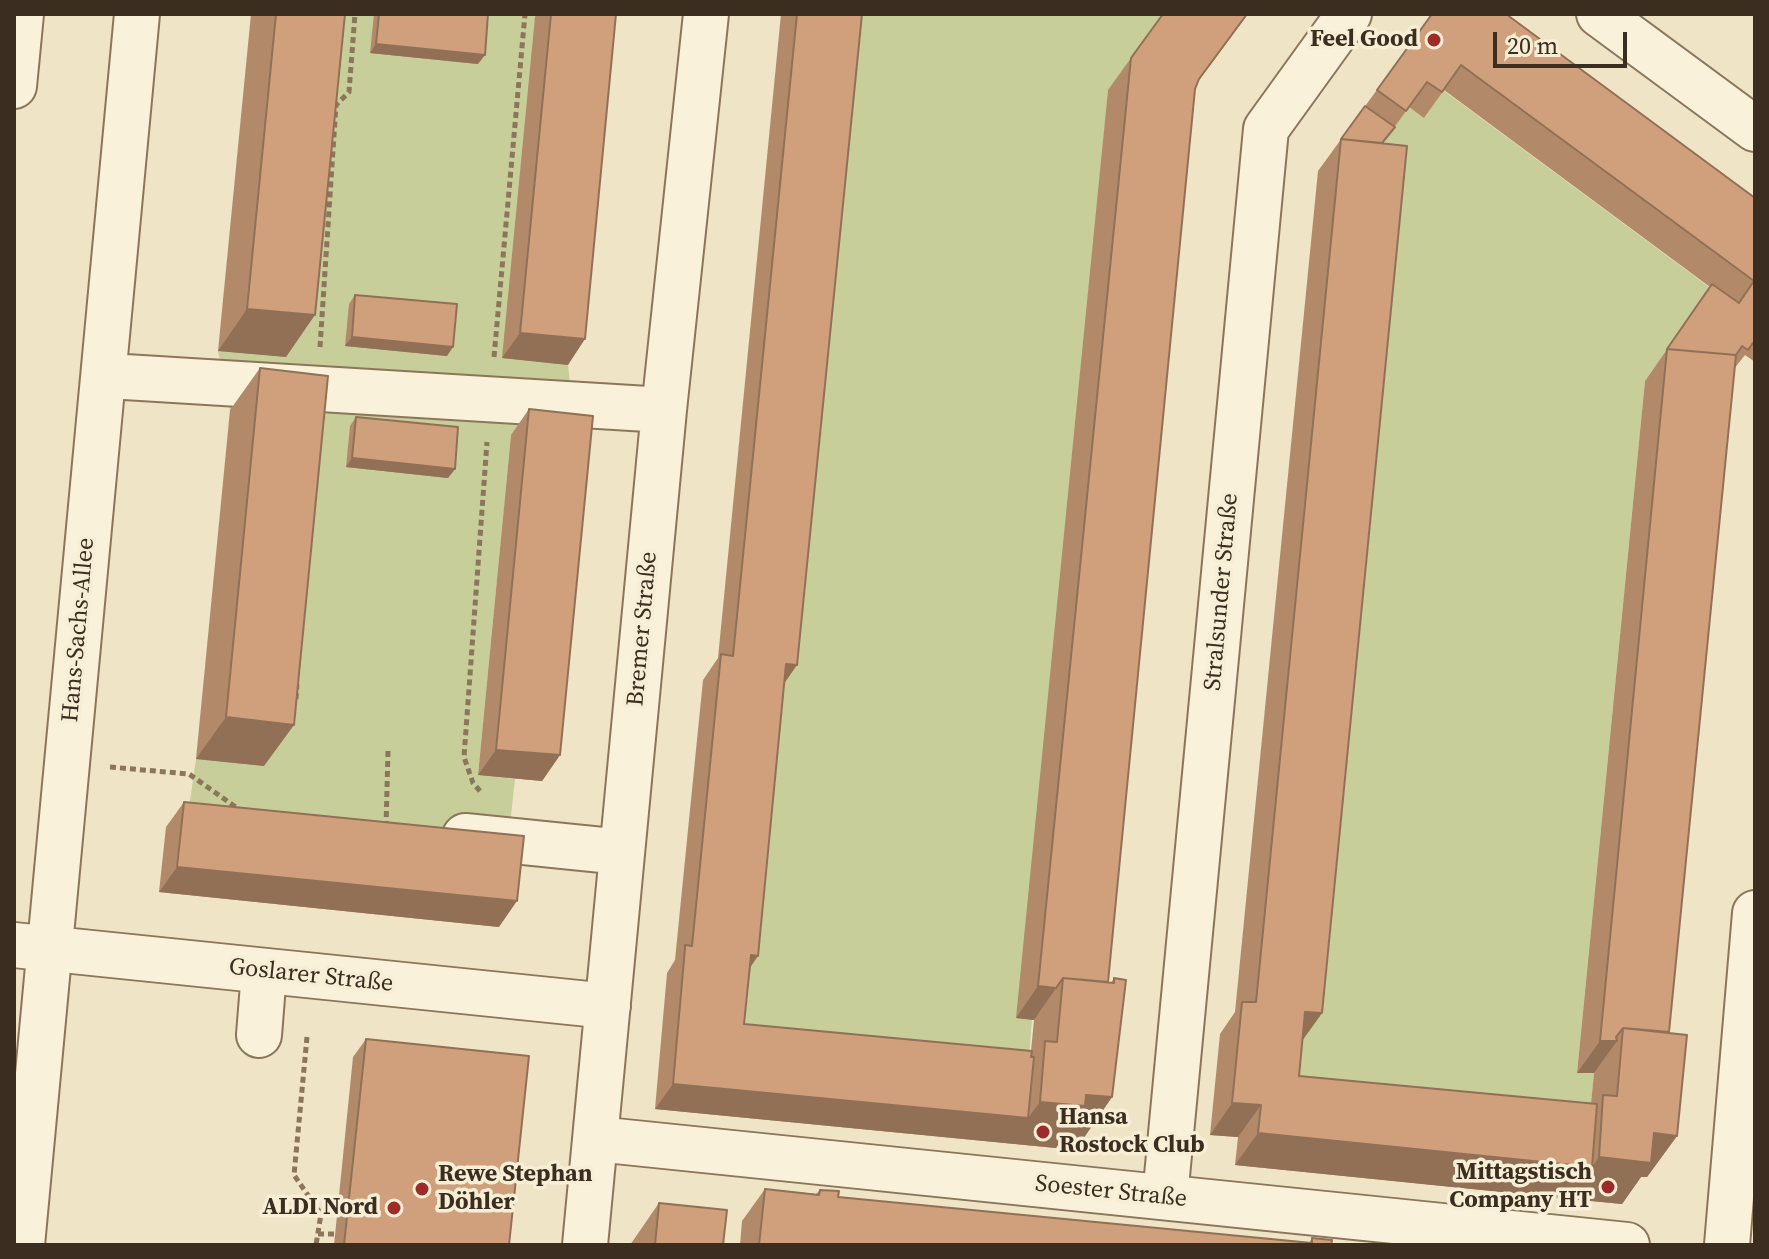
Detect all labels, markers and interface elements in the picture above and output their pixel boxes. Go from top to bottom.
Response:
scale bar [1497,16,1631,66]
place label: Feel Good [1310,26,1418,54]
text: 20 m [1507,29,1558,62]
marker: Feel Good [1425,31,1443,49]
street label: Stralsunder Straße [1199,492,1245,692]
street label: Hans-Sachs-Allee [57,536,101,724]
street label: Bremer Straße [622,550,664,708]
street label: Goslarer Straße [227,953,395,999]
place label: Hansa Rostock Club [1059,1104,1205,1160]
marker: Hansa Rostock Club [1034,1123,1052,1141]
place label: Mittagstisch Company HT [1449,1159,1592,1215]
place label: Rewe Stephan Döhler [438,1161,593,1217]
street label: Soester Straße [1034,1170,1188,1214]
marker: Mittagstisch Company HT [1599,1178,1617,1196]
marker: Rewe Stephan Döhler [413,1180,431,1198]
place label: ALDI Nord [262,1194,378,1222]
marker: ALDI Nord [385,1199,403,1217]

